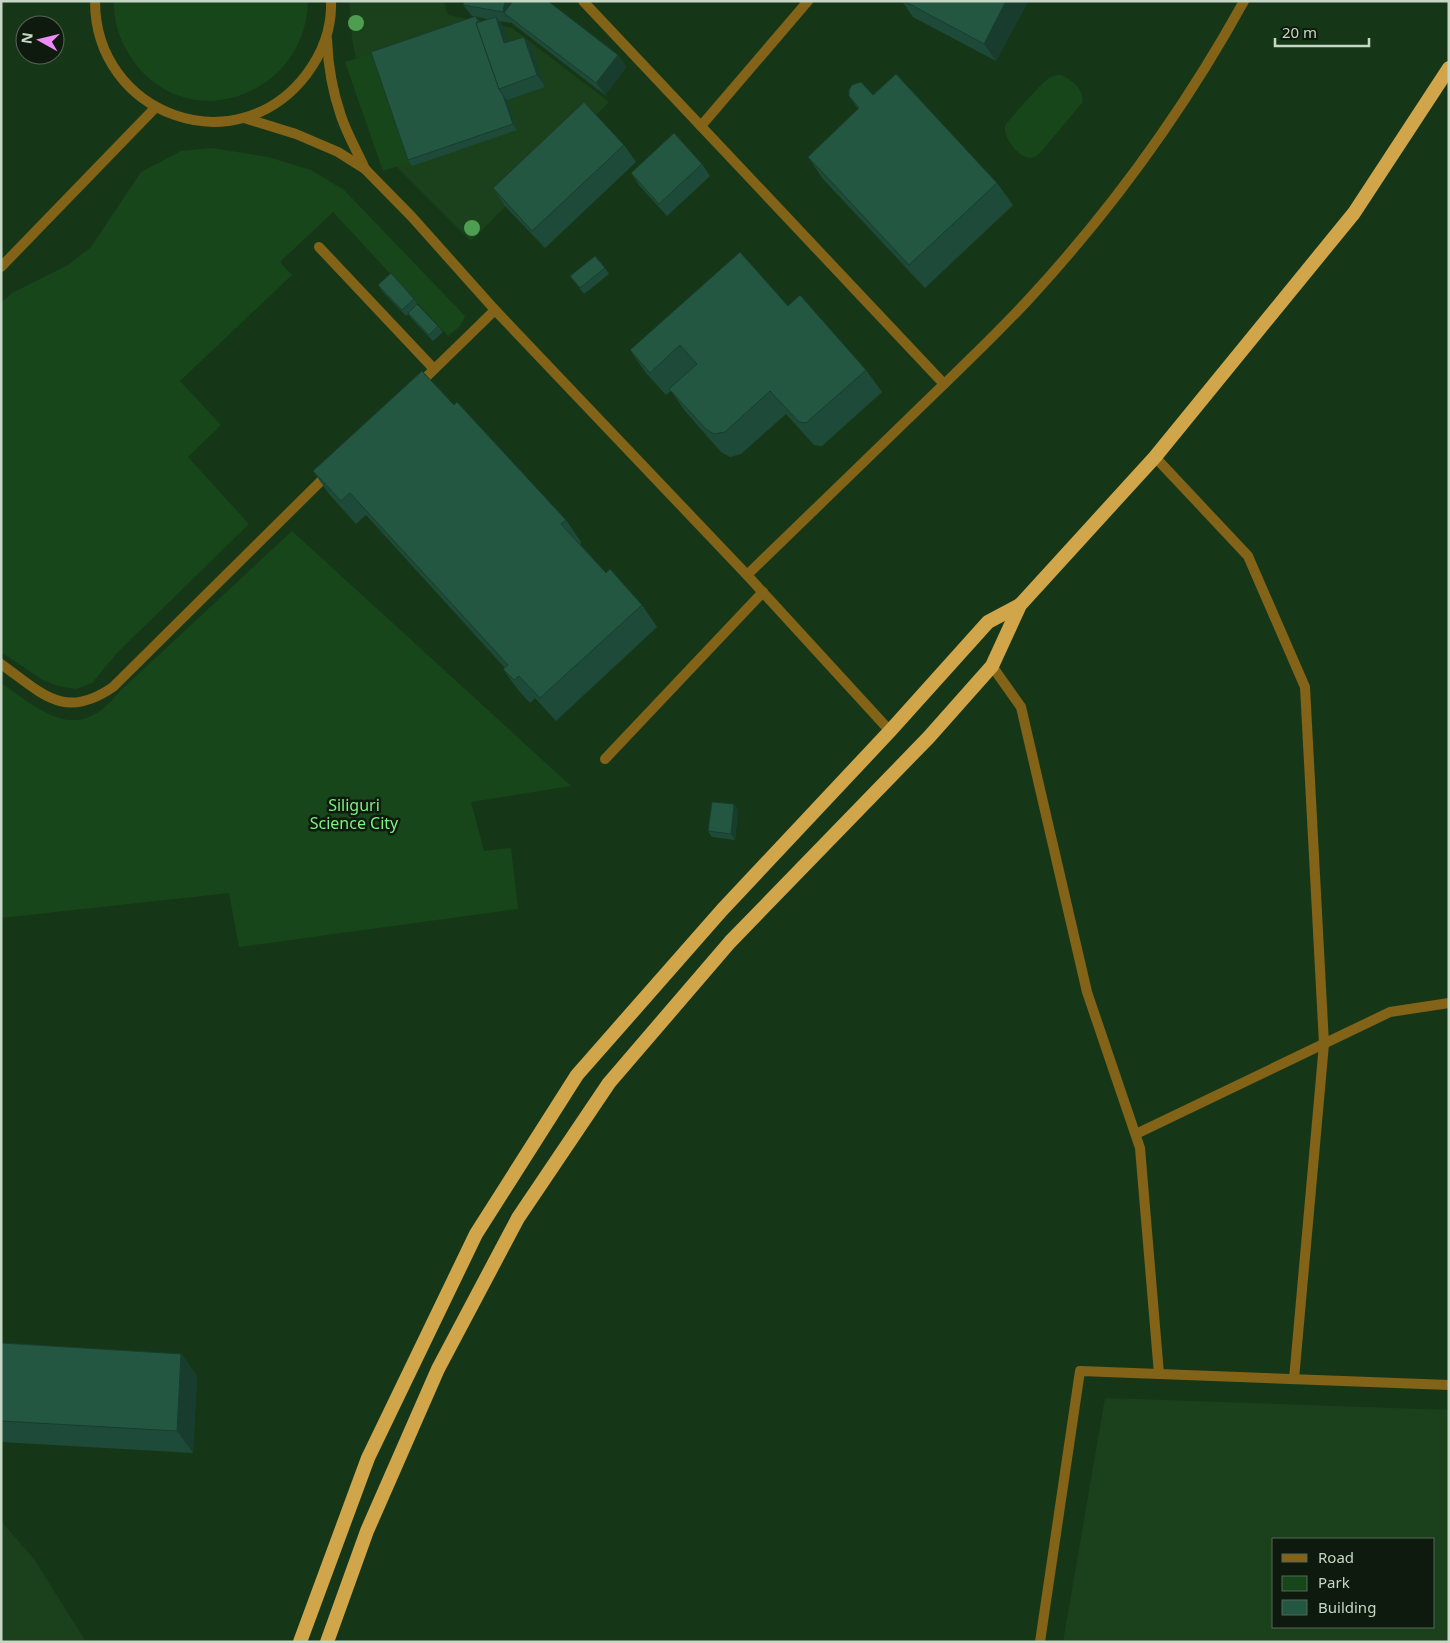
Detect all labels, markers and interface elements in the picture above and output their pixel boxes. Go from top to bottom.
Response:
north arrow [15,15,65,65]
scale bar [1275,15,1369,47]
text: 20 m [1282,22,1317,42]
text: N [16,31,37,45]
park label: Siliguri Science City [310,794,399,834]
legend [1272,1538,1435,1628]
text: Road [1318,1547,1354,1567]
text: Park [1318,1572,1350,1592]
text: Building [1318,1597,1376,1617]

